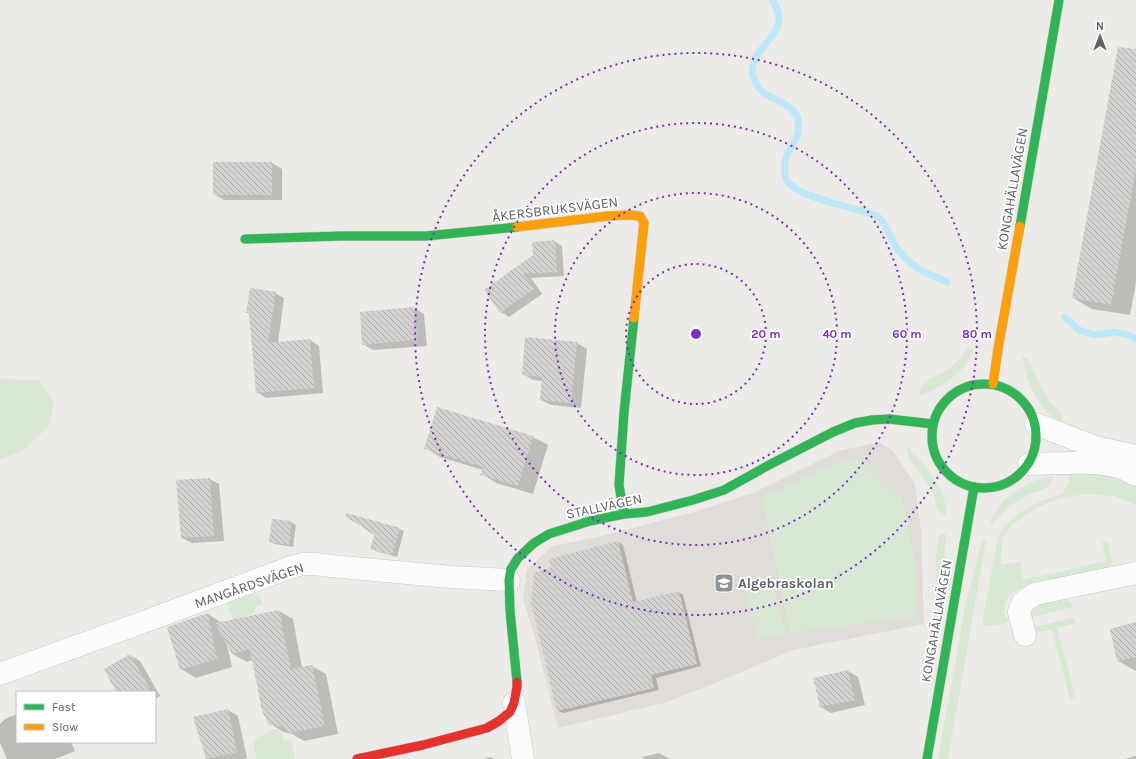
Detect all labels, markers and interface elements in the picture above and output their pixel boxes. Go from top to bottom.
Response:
north arrow [1080,16,1120,56]
text: N [1096,20,1104,33]
street label: KONGAHÄLLAVÄGEN [993,126,1032,252]
street label: ÅKERSBRUKSVÄGEN [491,193,619,226]
centre of rings [689,327,703,341]
text: 20 m [751,327,781,341]
text: 40 m [822,327,852,341]
text: 60 m [892,327,922,341]
text: 80 m [962,327,992,341]
street label: STALLVÄGEN [565,490,644,523]
street label: KONGAHÄLLAVÄGEN [917,558,956,684]
street label: MANGÅRDSVÄGEN [192,559,306,612]
school or university icon: Algebraskolan [713,572,735,594]
place label: Algebraskolan [738,575,834,592]
legend [16,691,156,743]
text: Fast [52,700,76,714]
text: Slow [52,720,78,734]

